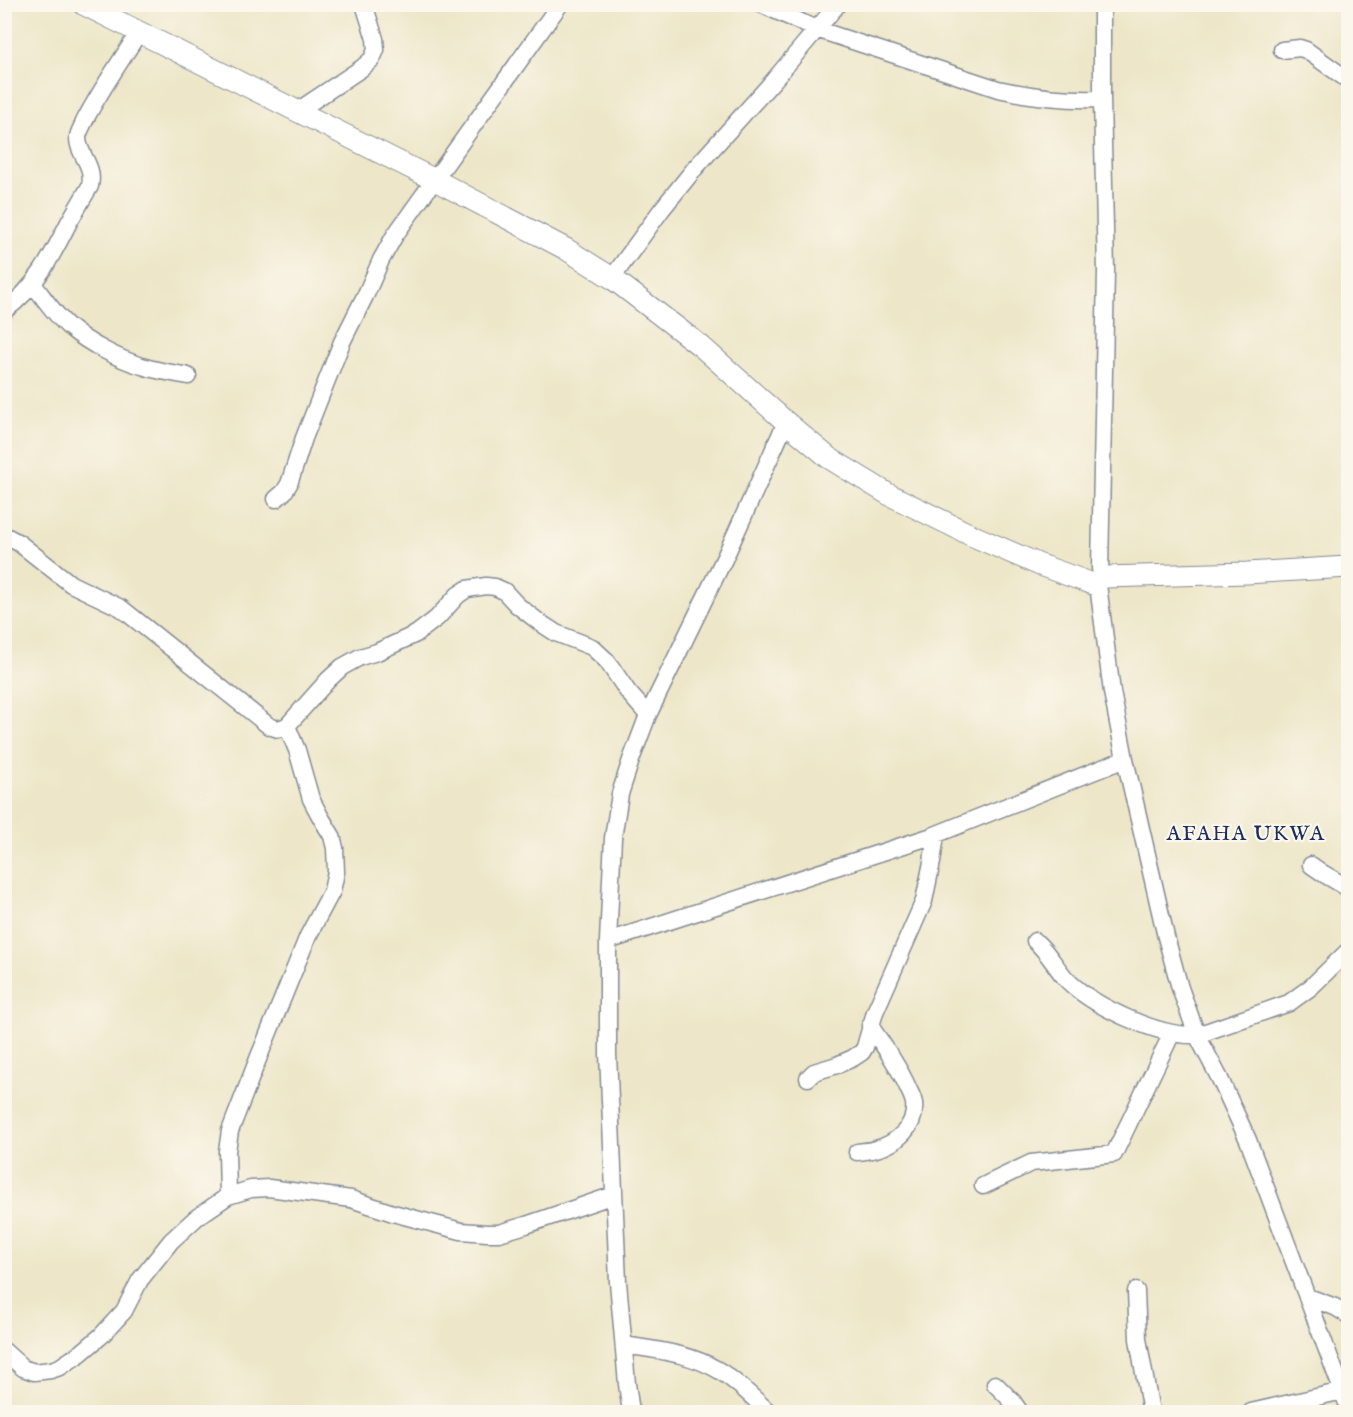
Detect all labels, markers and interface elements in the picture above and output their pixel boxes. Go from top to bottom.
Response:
district label: AFAHA UKWA [1165,821,1326,848]

